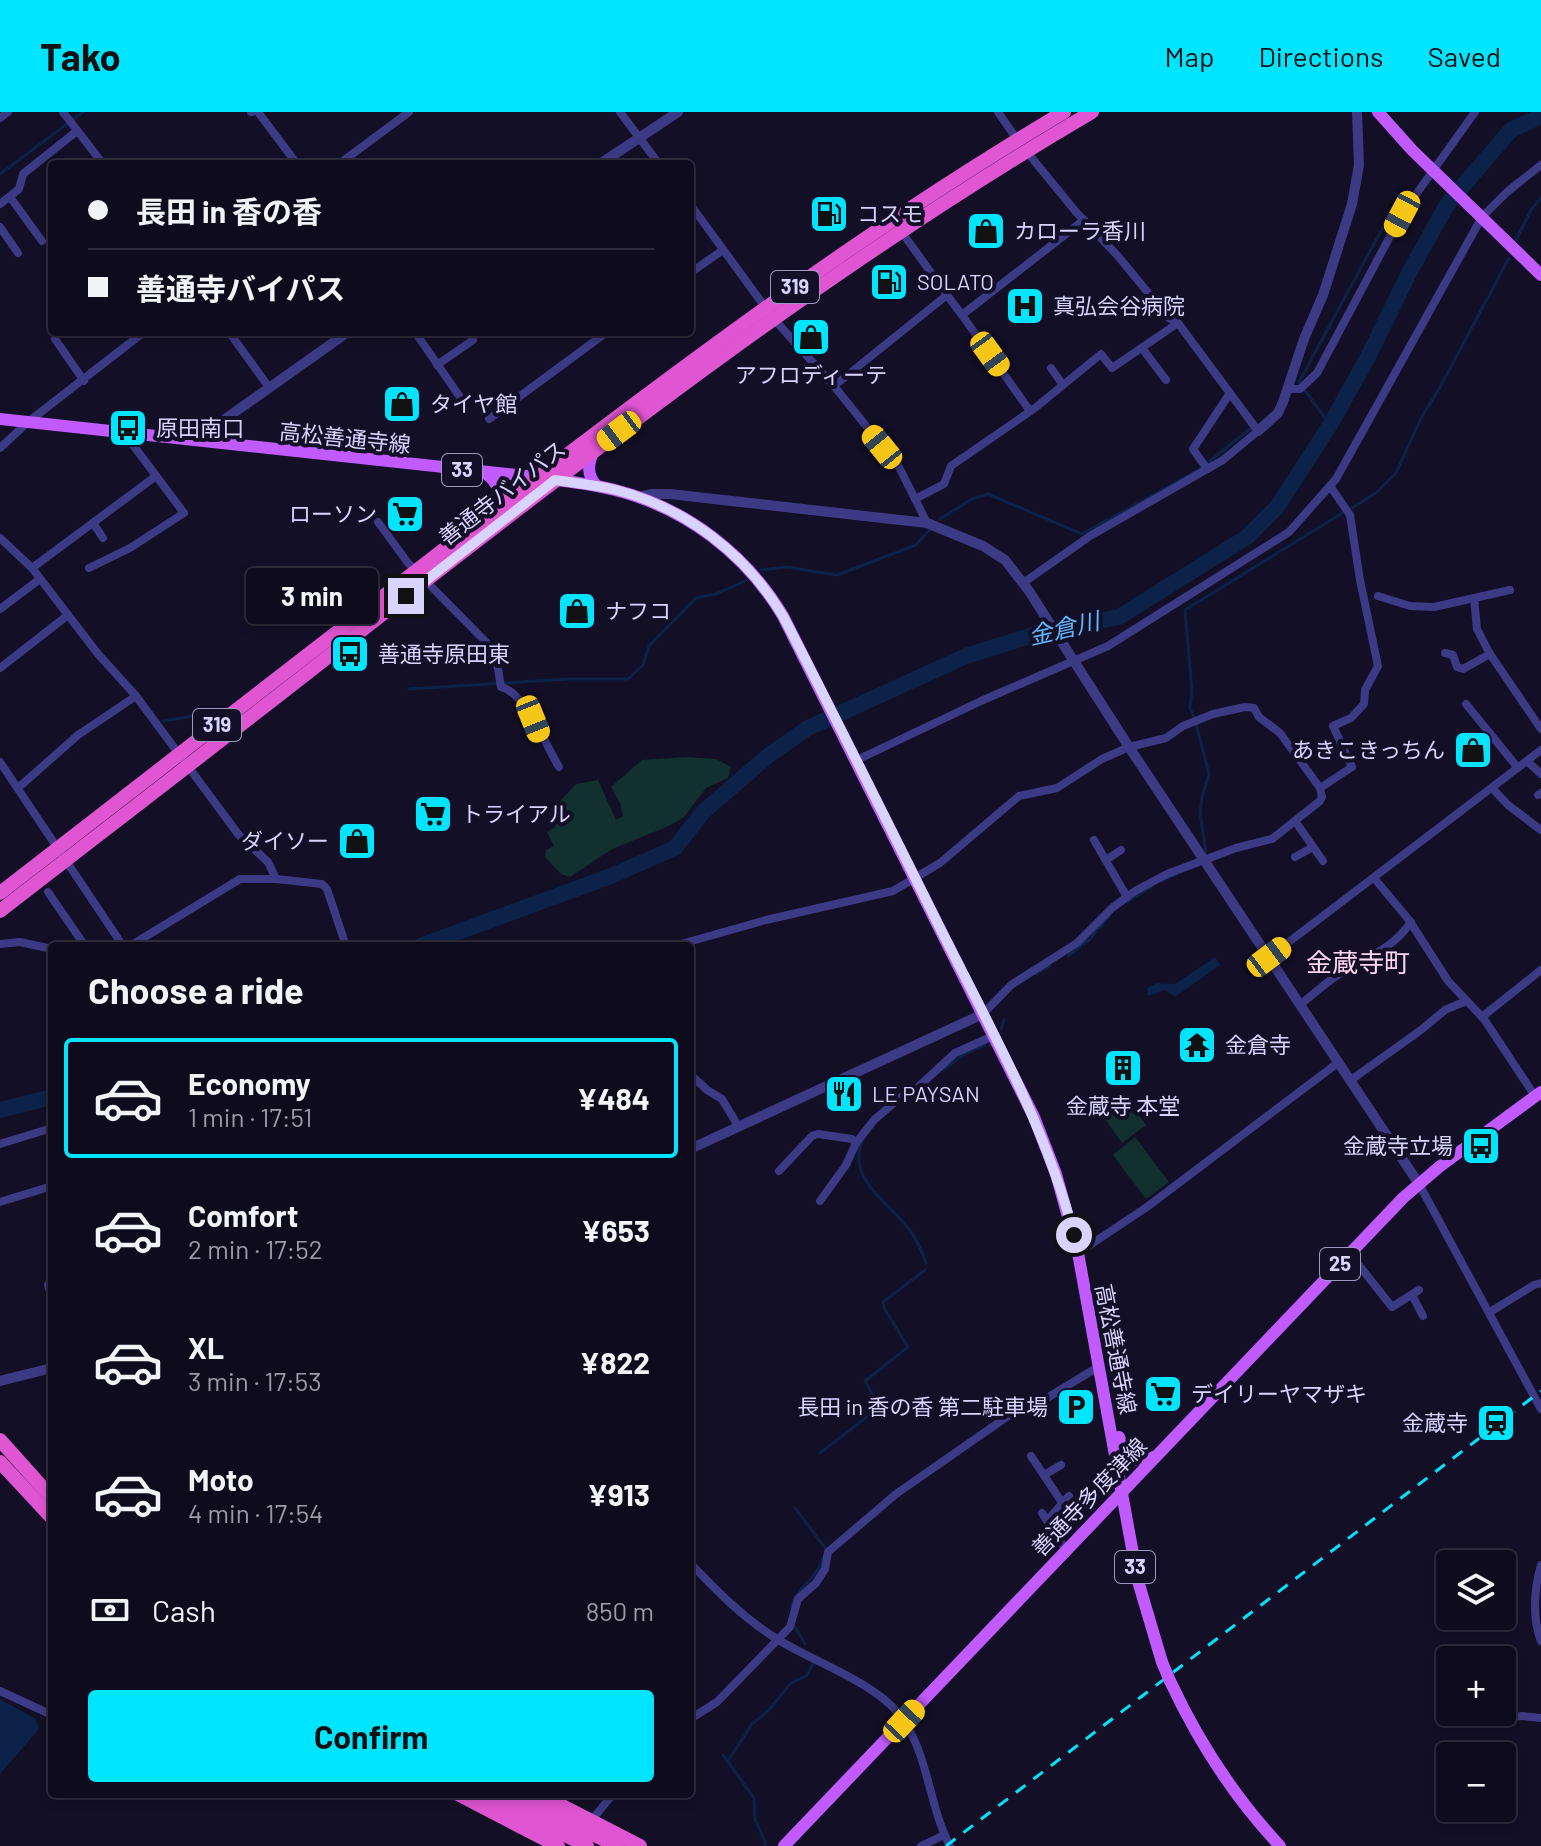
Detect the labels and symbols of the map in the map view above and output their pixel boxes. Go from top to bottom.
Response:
car [1380,187,1424,241]
fuel station icon: コスモ [808,193,850,235]
place label: コスモ [857,200,923,226]
shop icon: カローラ香川 [965,210,1007,252]
place label: カローラ香川 [1014,217,1146,243]
fuel station icon: SOLATO [868,261,910,303]
place label: SOLATO [917,268,994,294]
road number: 319 [771,271,819,303]
hospital icon: 真弘会谷病院 [1004,285,1046,327]
place label: 真弘会谷病院 [1053,292,1185,318]
shop icon: アフロディーテ [790,316,832,358]
car [966,328,1014,380]
place label: アフロディーテ [735,361,887,387]
shop icon: タイヤ館 [381,383,423,425]
place label: タイヤ館 [430,390,517,416]
bus stop icon: 原田南口 [107,407,149,449]
car [593,407,645,455]
place label: 原田南口 [156,414,244,440]
street label: 高松善通寺線 [278,417,412,457]
car [858,421,906,473]
street label: 善通寺バイパス [433,435,570,550]
road number: 33 [442,454,482,486]
supermarket icon: ローソン [384,493,426,535]
place label: ローソン [289,500,377,526]
callout: 3 min [246,568,378,624]
route end [388,578,424,614]
shop icon: ナフコ [556,590,598,632]
place label: ナフコ [605,597,671,623]
water label: 金倉川 [1025,605,1105,650]
bus stop icon: 善通寺原田東 [329,633,371,675]
place label: 善通寺原田東 [378,640,510,666]
car [513,692,553,746]
road number: 319 [193,709,241,741]
shop icon: あきこきっちん [1452,729,1494,771]
place label: あきこきっちん [1292,736,1445,762]
supermarket icon: トライアル [412,793,454,835]
place label: トライアル [461,800,571,826]
shop icon: ダイソー [336,820,378,862]
place label: ダイソー [241,827,329,853]
car [1243,933,1295,981]
district label: 金蔵寺町 [1306,946,1410,977]
temple icon: 金倉寺 [1176,1024,1218,1066]
place label: 金倉寺 [1225,1031,1291,1057]
building icon: 金蔵寺 本堂 [1102,1047,1144,1089]
restaurant icon: LE PAYSAN [823,1073,865,1115]
place label: LE PAYSAN [872,1080,980,1106]
place label: 金蔵寺 本堂 [1066,1092,1180,1118]
bus stop icon: 金蔵寺立場 [1460,1125,1502,1167]
place label: 金蔵寺立場 [1343,1132,1453,1158]
route start [1056,1217,1092,1253]
road number: 25 [1320,1248,1360,1280]
street label: 高松善通寺線 [1092,1282,1142,1416]
supermarket icon: デイリーヤマザキ [1142,1373,1184,1415]
place label: デイリーヤマザキ [1191,1380,1367,1406]
parking icon: 長田 in 香の香 第二駐車場 [1055,1386,1097,1428]
place label: 長田 in 香の香 第二駐車場 [797,1393,1048,1419]
station icon: 金蔵寺 [1475,1402,1517,1444]
place label: 金蔵寺 [1402,1409,1468,1435]
street label: 善通寺多度津線 [1025,1432,1151,1561]
road number: 33 [1115,1551,1155,1583]
car [879,1695,929,1747]

